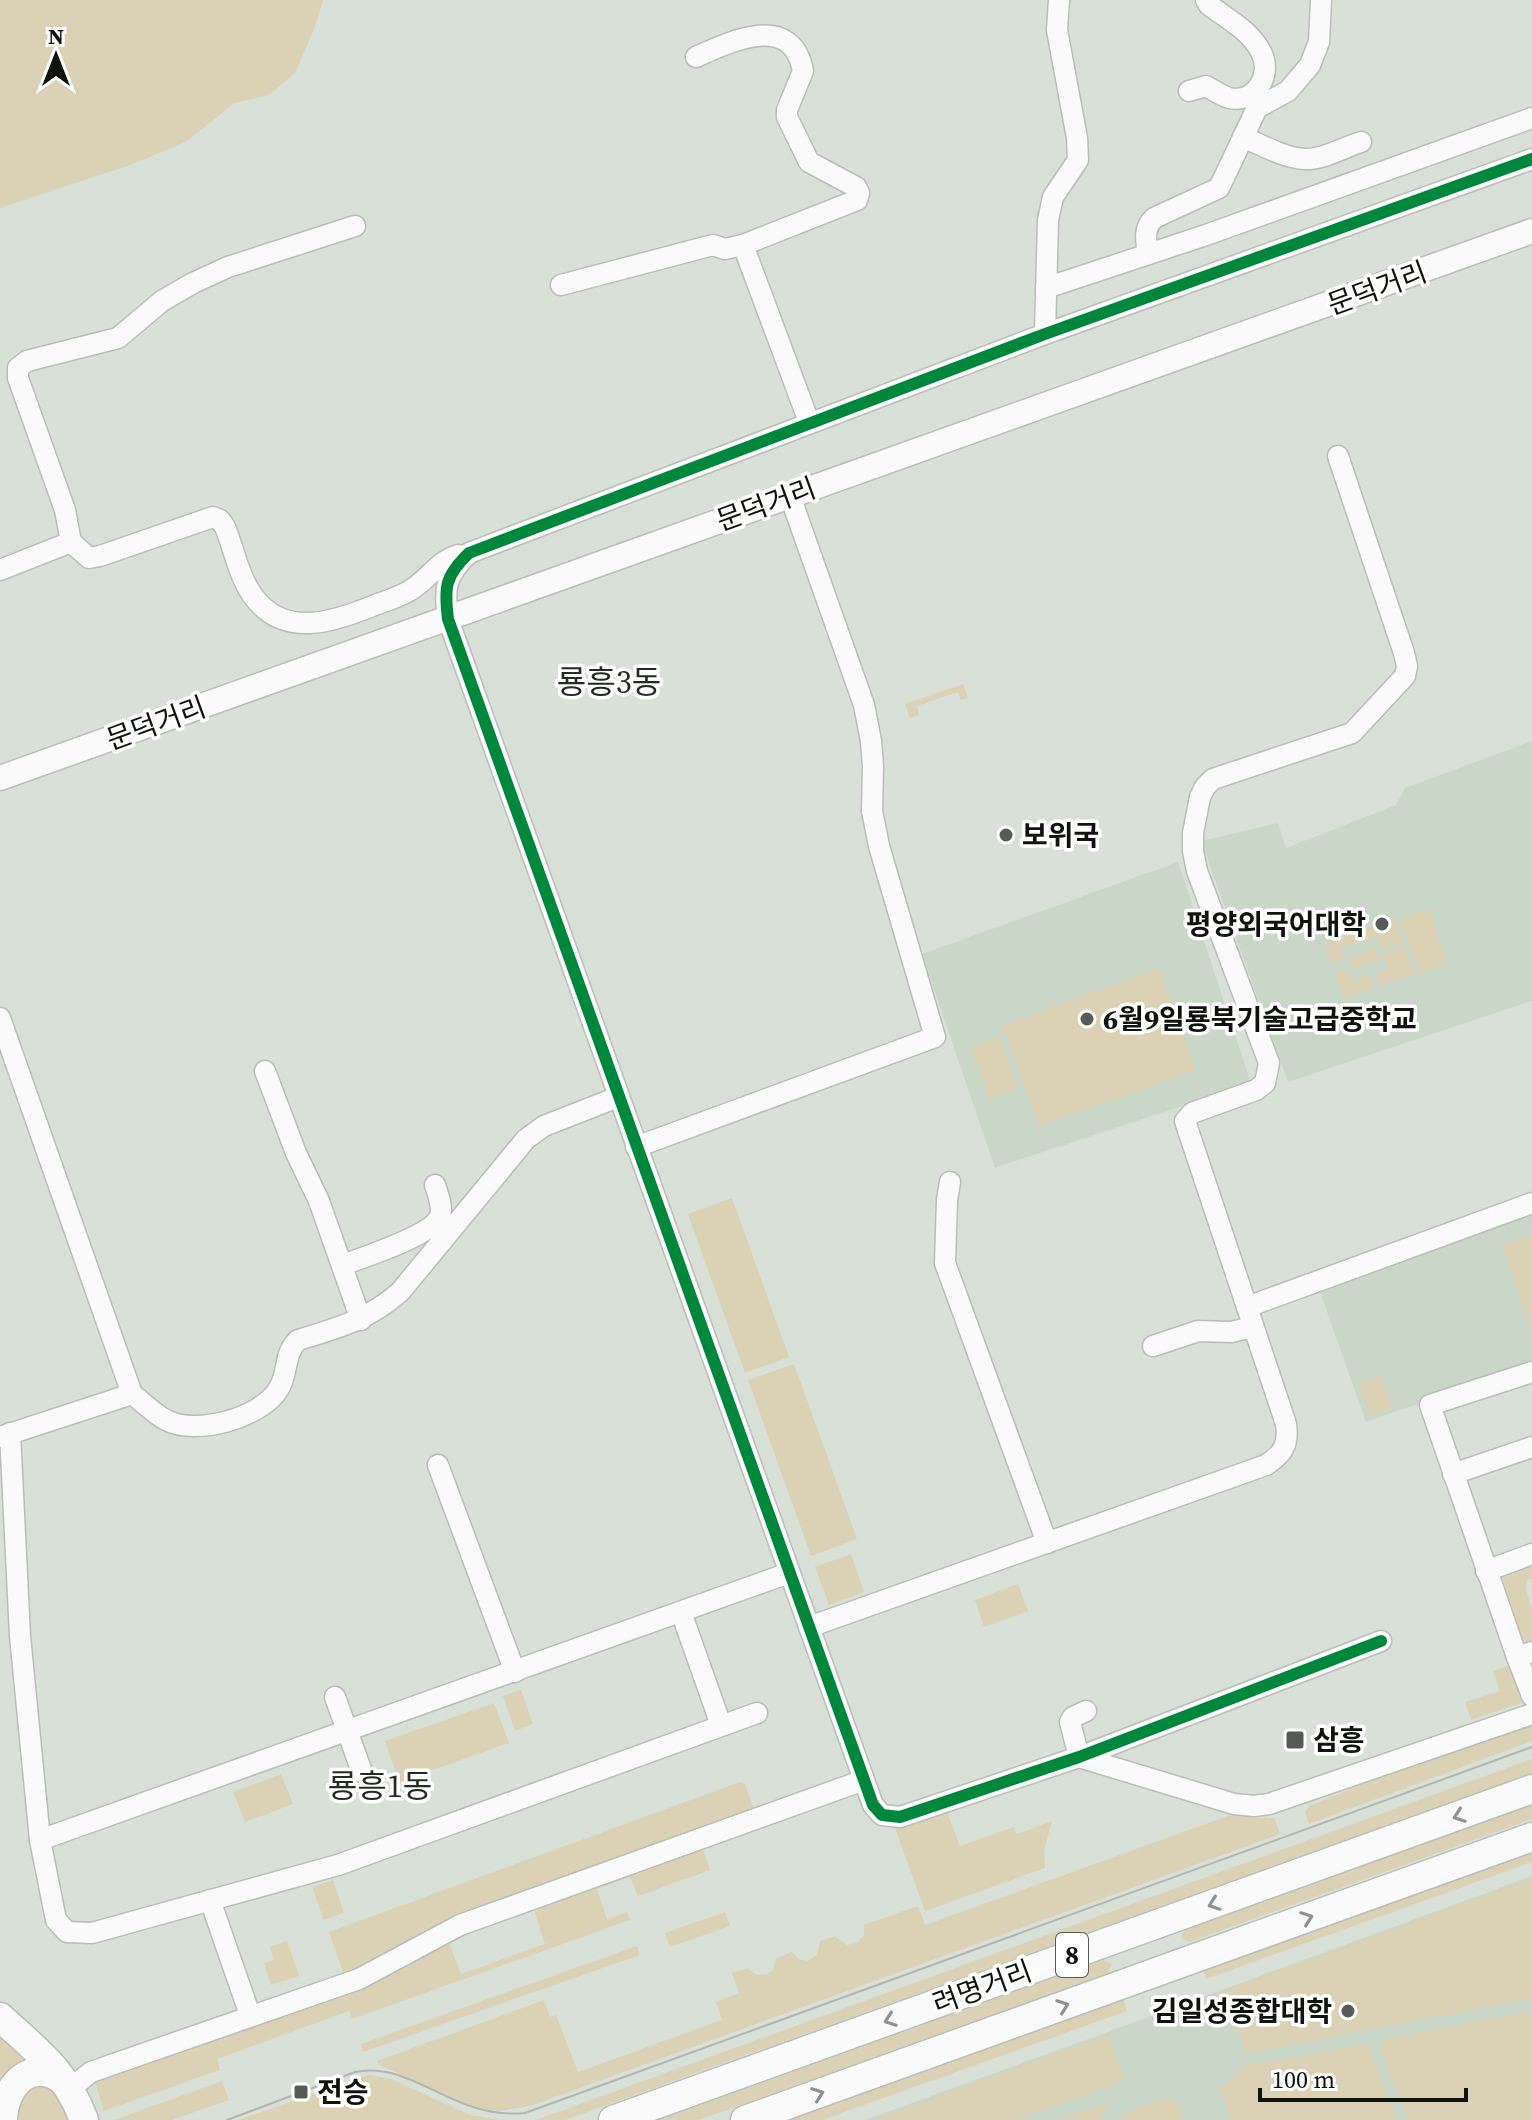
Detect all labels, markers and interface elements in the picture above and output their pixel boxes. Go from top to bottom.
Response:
north arrow [16,16,96,96]
text: N [48,21,64,51]
street label: 문덕거리 [1322,253,1432,323]
street label: 문덕거리 [711,469,821,539]
district label: 룡흥3동 [557,660,661,704]
street label: 문덕거리 [101,688,211,758]
place label: 보위국 [1022,816,1099,854]
marker: 보위국 [997,826,1015,844]
place label: 평양외국어대학 [1186,905,1366,943]
marker: 평양외국어대학 [1373,915,1391,933]
place label: 6월9일룡북기술고급중학교 [1103,1000,1417,1038]
marker: 6월9일룡북기술고급중학교 [1078,1010,1096,1028]
place label: 삼흥 [1313,1721,1365,1759]
marker: 삼흥 [1284,1729,1306,1751]
district label: 룡흥1동 [328,1764,432,1808]
one-way arrow [1452,1806,1466,1822]
one-way arrow [1208,1894,1222,1910]
one-way arrow [1300,1911,1314,1928]
road number: 8 [1056,1933,1088,1977]
street label: 려명거리 [927,1952,1037,2022]
place label: 김일성종합대학 [1152,1992,1332,2030]
one-way arrow [1055,1999,1069,2016]
marker: 김일성종합대학 [1339,2002,1357,2020]
one-way arrow [884,2010,898,2027]
scale bar [1260,2052,1466,2102]
text: 100 m [1272,2063,1335,2096]
place label: 전승 [317,2073,369,2111]
marker: 전승 [292,2083,310,2101]
one-way arrow [810,2087,824,2103]

